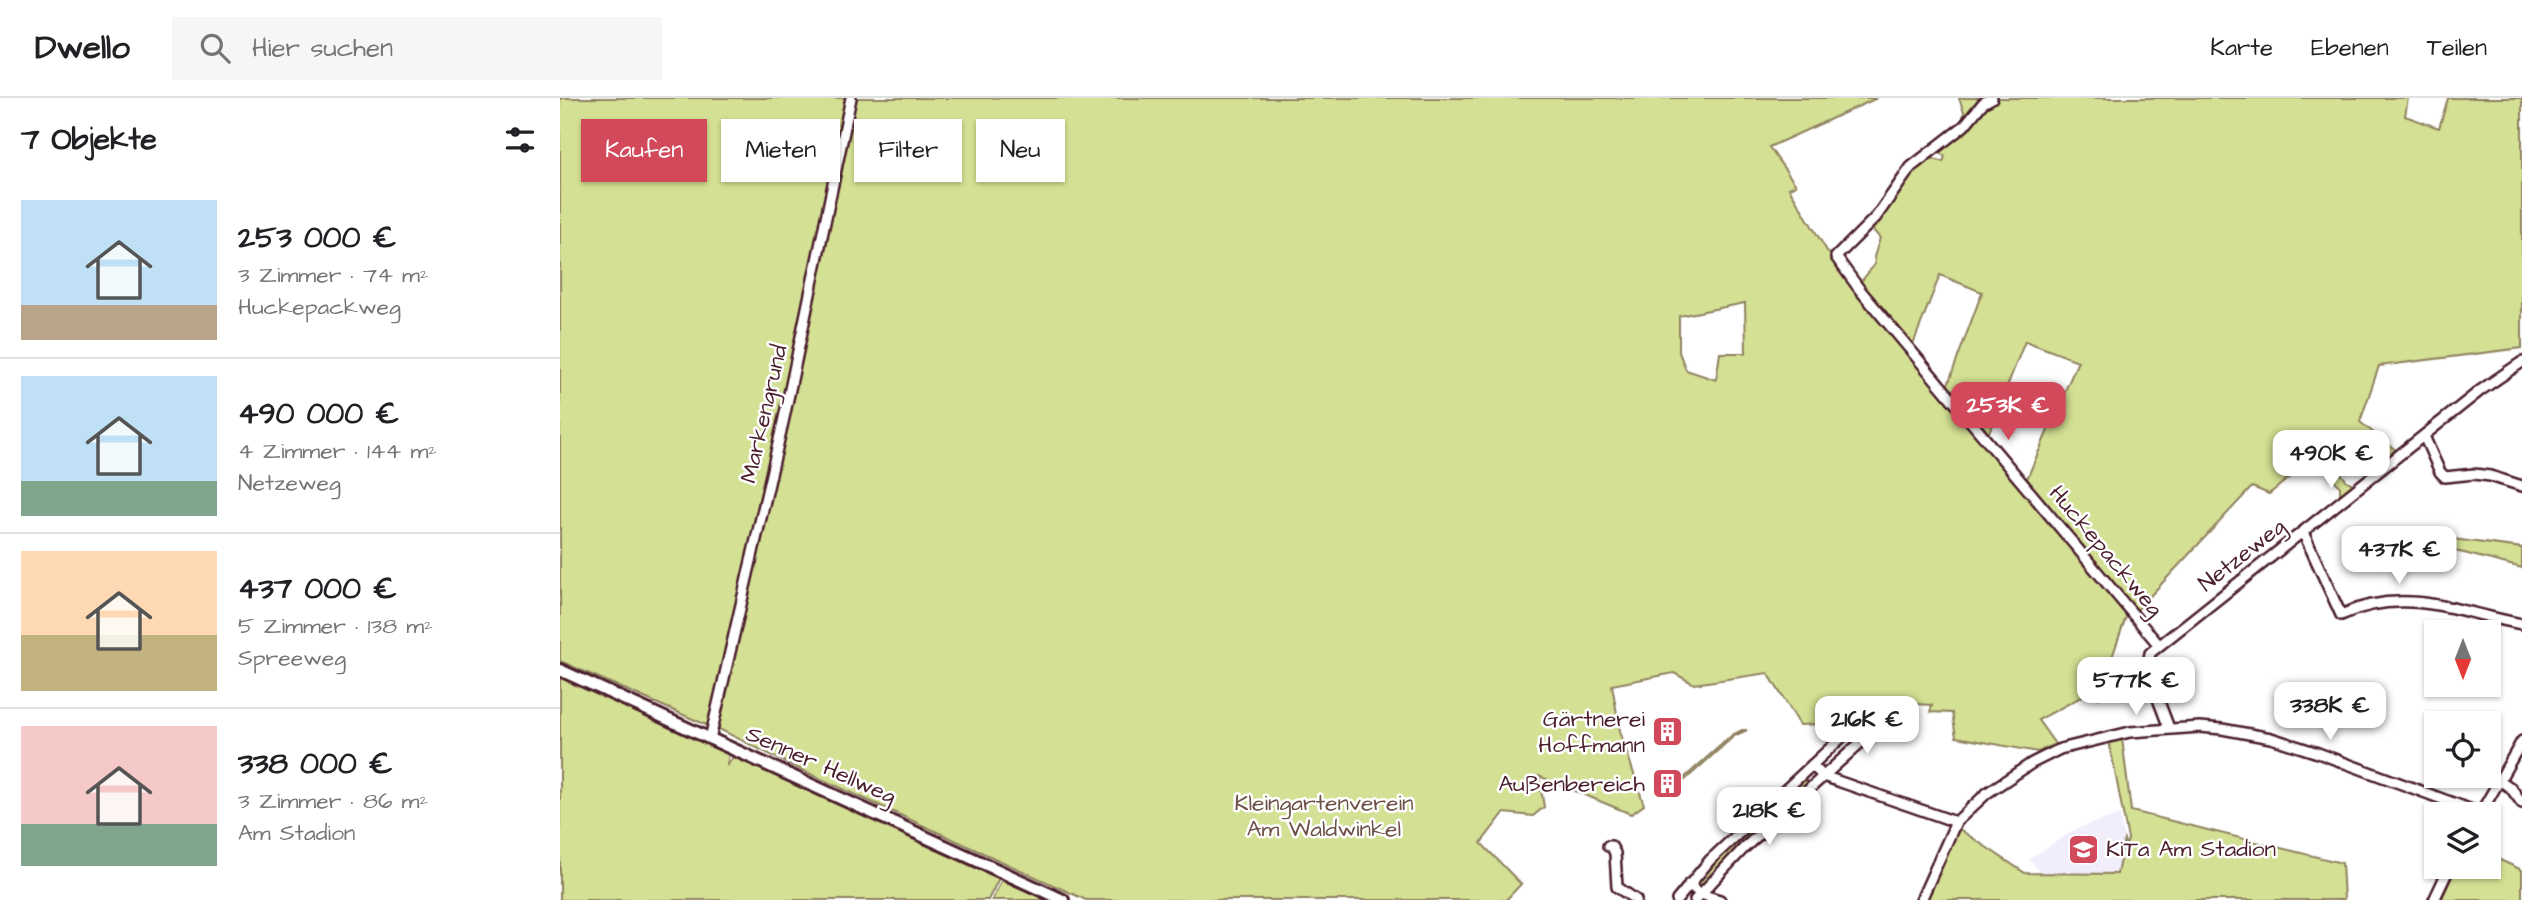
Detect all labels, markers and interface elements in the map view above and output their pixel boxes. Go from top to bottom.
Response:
search box [172,17,662,80]
text: Dwello [35,25,130,71]
icon: search [196,29,234,67]
text: Hier suchen [252,30,393,66]
text: Karte [2210,31,2273,65]
text: Ebenen [2311,31,2389,65]
text: Teilen [2427,31,2487,65]
text: 7 Objekte [21,119,157,161]
chip: Kaufen [581,119,707,182]
chip: Mieten [721,119,840,182]
chip: Filter [854,119,962,182]
chip: Neu [976,119,1065,182]
icon: filters [501,121,539,159]
text: 253 000 € [238,217,396,259]
icon: home [77,228,161,312]
text: 3 Zimmer · 74 m² [238,259,429,291]
text: Huckepackweg [238,291,401,323]
street label: Markengrund [733,342,796,487]
pin: 253K € [1951,382,2065,442]
text: 253K € [1967,389,2049,421]
text: 490 000 € [238,393,399,435]
icon: home [77,404,161,488]
pin: 490K € [2274,430,2388,490]
text: 4 Zimmer · 144 m² [238,435,437,467]
text: 490K € [2289,437,2373,469]
text: Netzeweg [238,467,341,499]
street label: Huckepackweg [2041,478,2171,624]
street label: Netzeweg [2192,511,2293,600]
pin: 437K € [2342,526,2456,586]
text: 437K € [2358,533,2440,565]
text: 437 000 € [238,568,397,610]
icon: home [77,579,161,663]
text: 5 Zimmer · 138 m² [238,610,433,642]
north arrow [2424,620,2501,696]
map controls [2424,620,2501,879]
text: Spreeweg [238,642,346,674]
pin: 577K € [2079,658,2193,717]
text: 577K € [2093,664,2179,696]
pin: 338K € [2273,682,2387,742]
text: 338K € [2290,689,2370,721]
pin: 216K € [1810,696,1924,756]
place label: Gärtnerei Hoffmann [1538,703,1646,761]
text: 216K € [1831,703,1903,735]
button: locate [2424,711,2501,788]
building icon: Gärtnerei Hoffmann [1651,715,1685,749]
street label: Senner Hellweg [741,718,901,813]
text: 338 000 € [238,743,393,785]
icon: home [77,754,161,838]
building icon: Außenbereich [1651,767,1685,801]
place label: Außenbereich [1498,768,1646,800]
text: 3 Zimmer · 86 m² [238,785,428,817]
park label: Kleingartenverein Am Waldwinkel [1235,787,1413,845]
pin: 218K € [1712,788,1826,847]
text: 218K € [1733,794,1805,826]
button: layers [2424,802,2501,879]
text: Am Stadion [238,817,355,849]
school or university icon: KiTa Am Stadion [2066,832,2100,866]
place label: KiTa Am Stadion [2106,833,2276,865]

